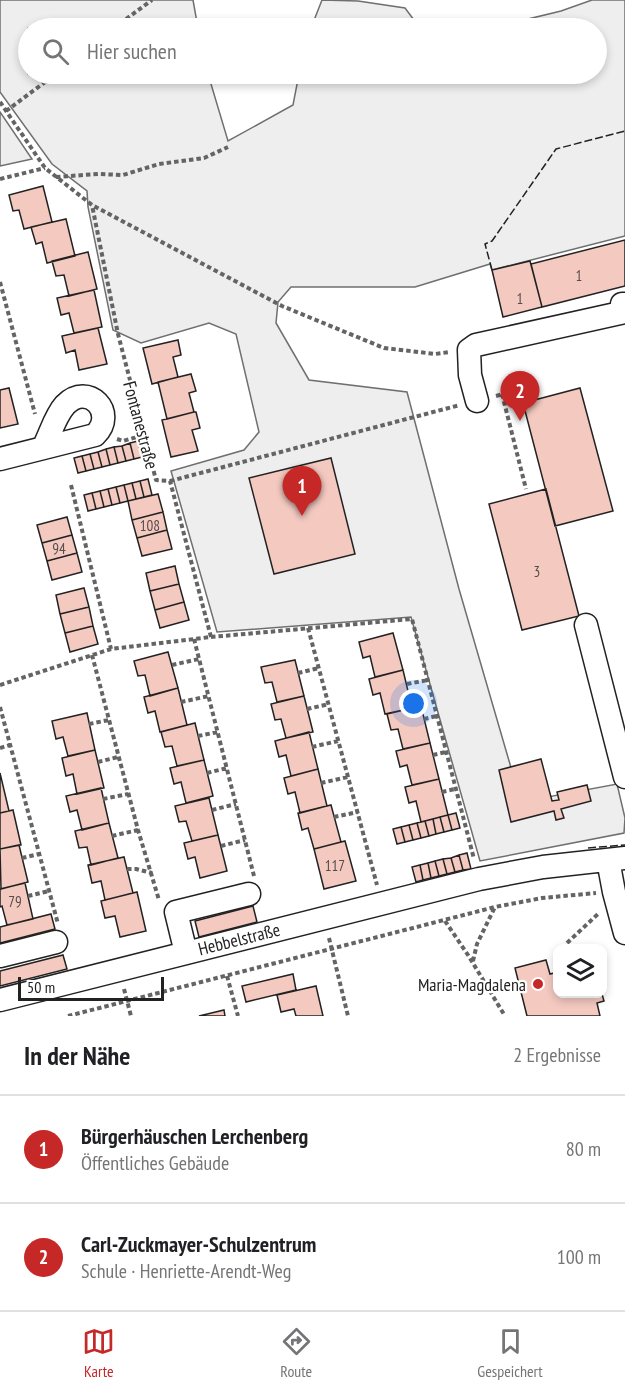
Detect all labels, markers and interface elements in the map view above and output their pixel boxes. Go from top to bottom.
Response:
search box [18,18,607,84]
icon: search [39,35,72,68]
text: Hier suchen [87,37,177,65]
house number: 1 [576,266,582,285]
house number: 1 [517,289,523,308]
pin: 2 [500,372,540,421]
street label: Fontanestraße [118,379,164,471]
pin: 1 [282,466,322,516]
house number: 108 [140,516,160,535]
house number: 94 [52,539,66,558]
house number: 3 [534,562,540,581]
your location [399,689,428,718]
house number: 117 [325,856,345,875]
house number: 79 [8,892,22,911]
street label: Hebbelstraße [196,918,282,960]
map controls [553,944,607,998]
button: layers [553,944,607,998]
place label: Maria-Magdalena [418,973,526,996]
scale bar [18,974,164,1002]
text: 50 m [27,977,55,997]
marker: Maria-Magdalena [531,977,545,991]
text: In der Nähe [24,1039,130,1072]
text: 2 Ergebnisse [513,1042,601,1068]
text: Bürgerhäuschen Lerchenberg [81,1122,308,1150]
text: 1 [39,1136,48,1162]
text: 80 m [566,1136,601,1162]
text: Öffentliches Gebäude [81,1150,229,1176]
text: Carl-Zuckmayer-Schulzentrum [81,1230,316,1258]
text: 2 [39,1244,48,1270]
text: 100 m [557,1244,601,1270]
text: Schule · Henriette-Arendt-Weg [81,1258,291,1284]
tab: Karte [82,1325,115,1381]
tab: Route [280,1325,313,1381]
tab: Gespeichert [477,1325,543,1381]

